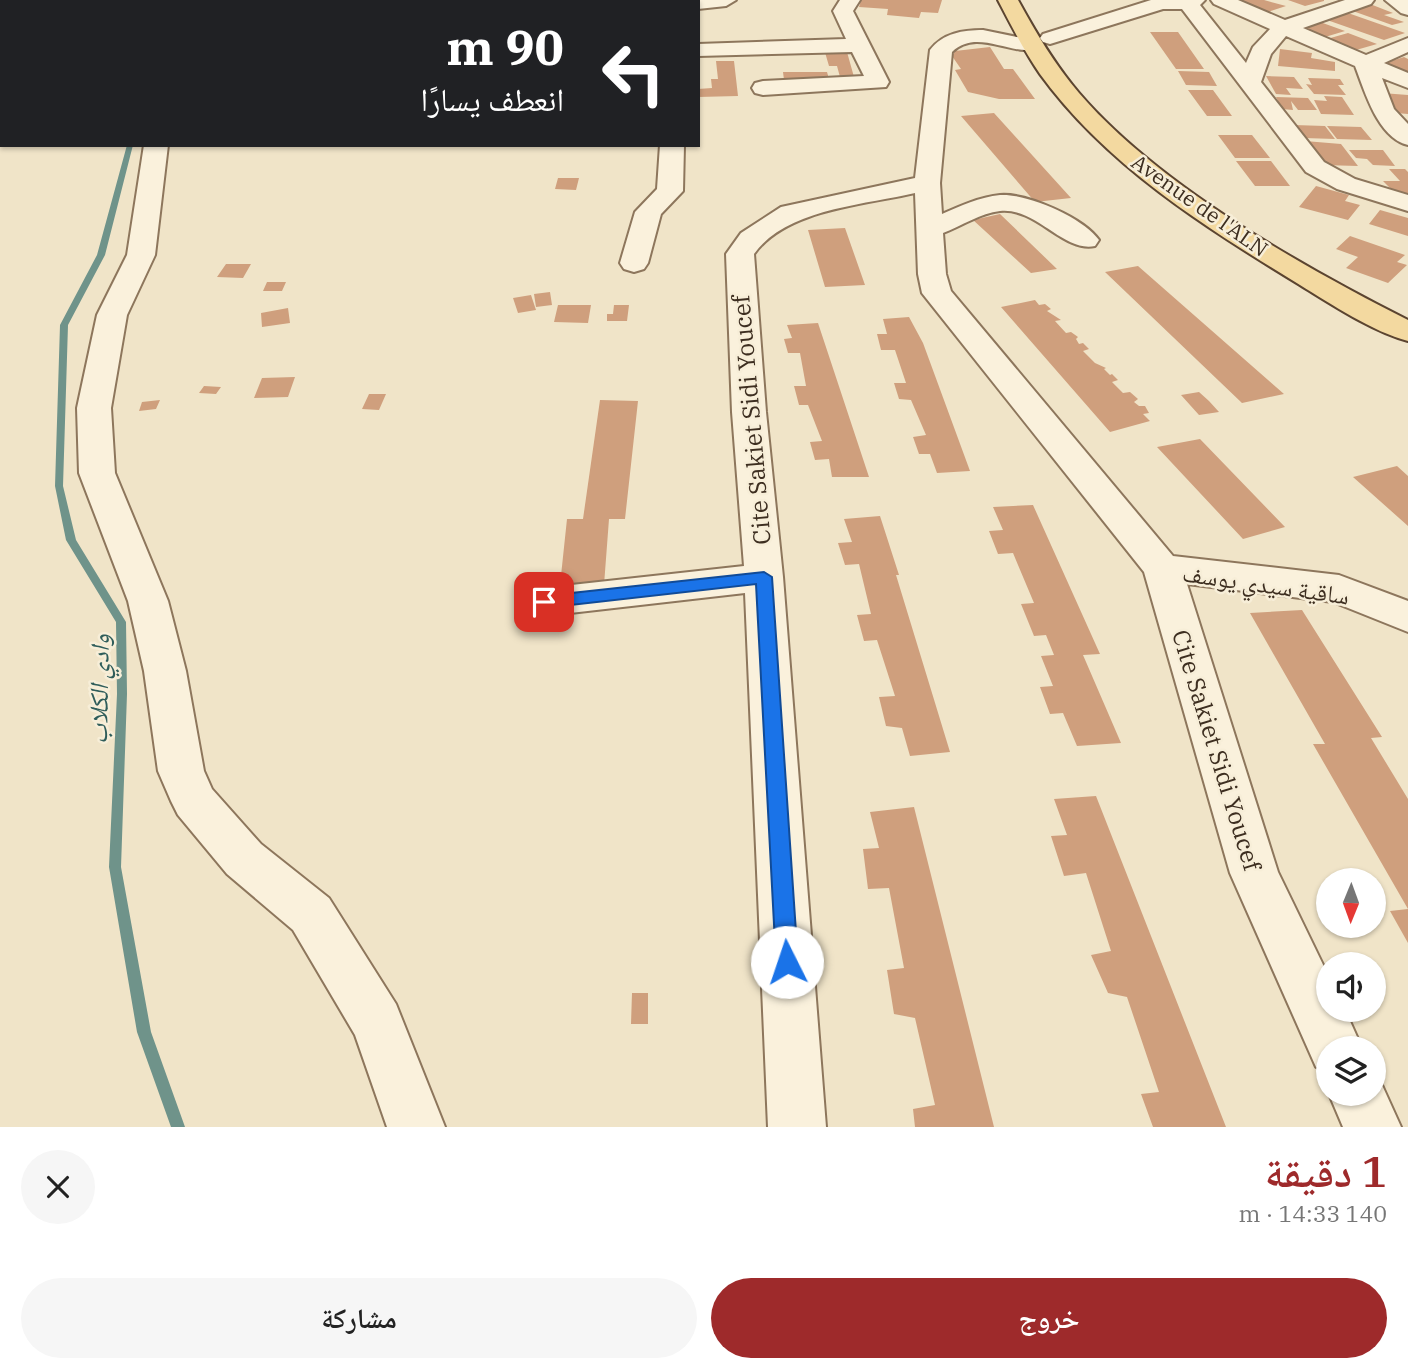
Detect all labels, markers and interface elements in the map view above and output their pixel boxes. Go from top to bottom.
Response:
text: 90 m [446,15,564,78]
icon: left [588,28,679,119]
text: انعطف يسارًا [420,78,564,120]
street label: Avenue de l'ALN [1126,148,1274,262]
street label: Cite Sakiet Sidi Youcef [724,292,778,546]
street label: ساقية سيدي يوسف [1180,556,1351,616]
pin [514,572,574,632]
icon: arrive [525,583,563,621]
street label: Cite Sakiet Sidi Youcef [1165,626,1269,876]
water label: وادي الكلاب [80,634,121,745]
north arrow [1316,868,1386,938]
map controls [1316,868,1386,1106]
position arrow [750,925,824,999]
button: sound [1316,952,1386,1022]
button: layers [1316,1036,1386,1106]
text: 1 دقيقة [1265,1144,1387,1199]
button: close [21,1150,95,1224]
text: 140 m · 14:33 [1238,1198,1387,1228]
button: مشاركة [21,1278,697,1358]
button: خروج [711,1278,1387,1358]

